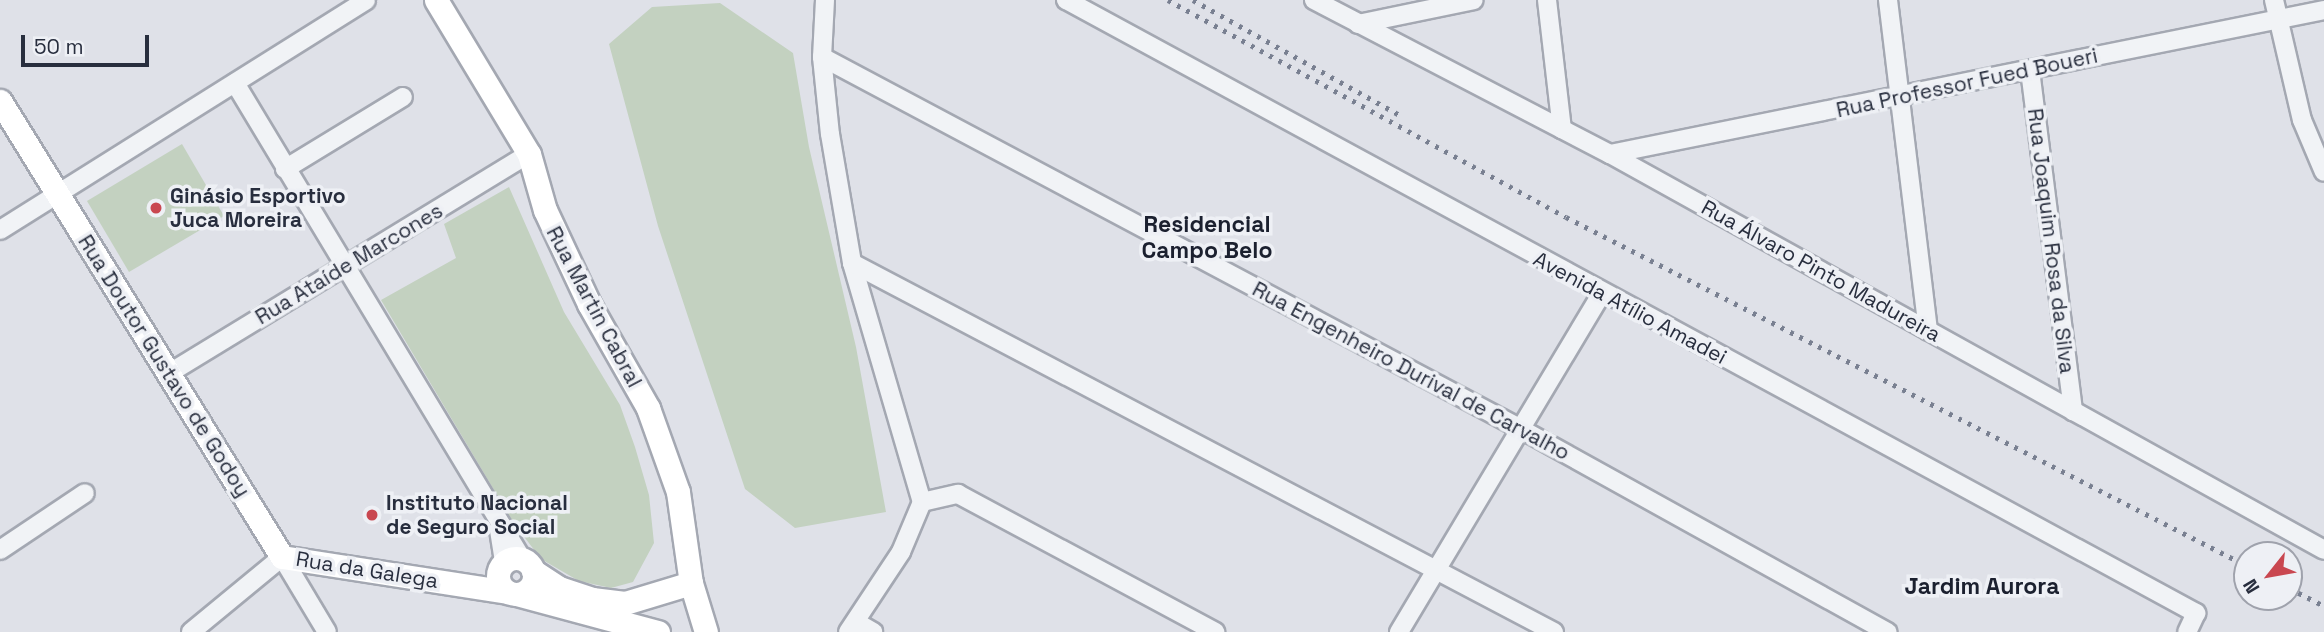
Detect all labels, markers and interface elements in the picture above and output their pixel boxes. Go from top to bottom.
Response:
scale bar [24,21,152,65]
text: 50 m [34,33,84,60]
street label: Rua Professor Fued Boueri [1834,43,2100,123]
street label: Rua Joaquim Rosa da Silva [2022,107,2080,375]
place label: Ginásio Esportivo Juca Moreira [170,183,346,233]
street label: Rua Álvaro Pinto Madureira [1697,195,1945,347]
street label: Rua Ataíde Marcones [251,198,447,330]
marker: Ginásio Esportivo Juca Moreira [148,200,164,216]
district label: Residencial Campo Belo [1141,210,1273,264]
street label: Rua Martin Cabral [541,222,647,392]
street label: Rua Doutor Gustavo de Godoy [73,230,255,502]
street label: Avenida Atílio Amadei [1529,246,1731,370]
street label: Rua Engenheiro Durival de Carvalho [1248,276,1574,466]
place label: Instituto Nacional de Seguro Social [386,490,568,540]
marker: Instituto Nacional de Seguro Social [364,507,380,523]
north arrow [2233,541,2303,611]
street label: Rua da Galega [294,546,440,594]
district label: Jardim Aurora [1904,572,2060,600]
text: N [2237,574,2265,598]

